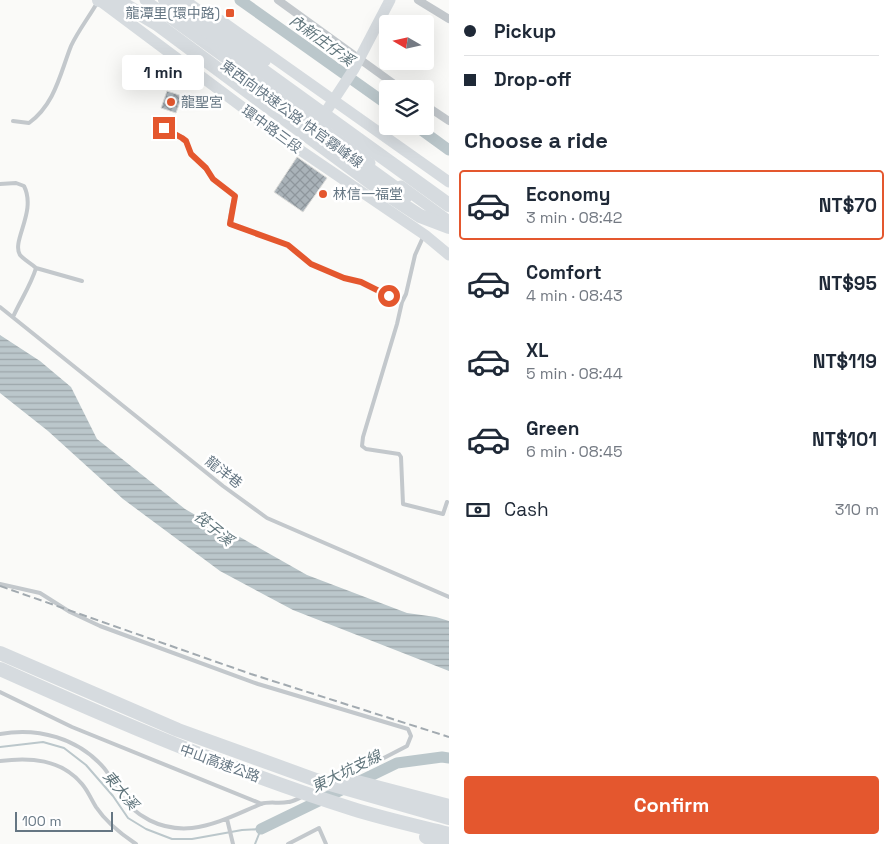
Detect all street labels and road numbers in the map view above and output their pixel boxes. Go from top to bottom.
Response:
street label: 東西向快速公路 快官霧峰線 [217,56,367,172]
street label: 環中路三段 [238,101,306,157]
street label: 龍洋巷 [202,452,246,492]
street label: 中山高速公路 [177,740,263,786]

